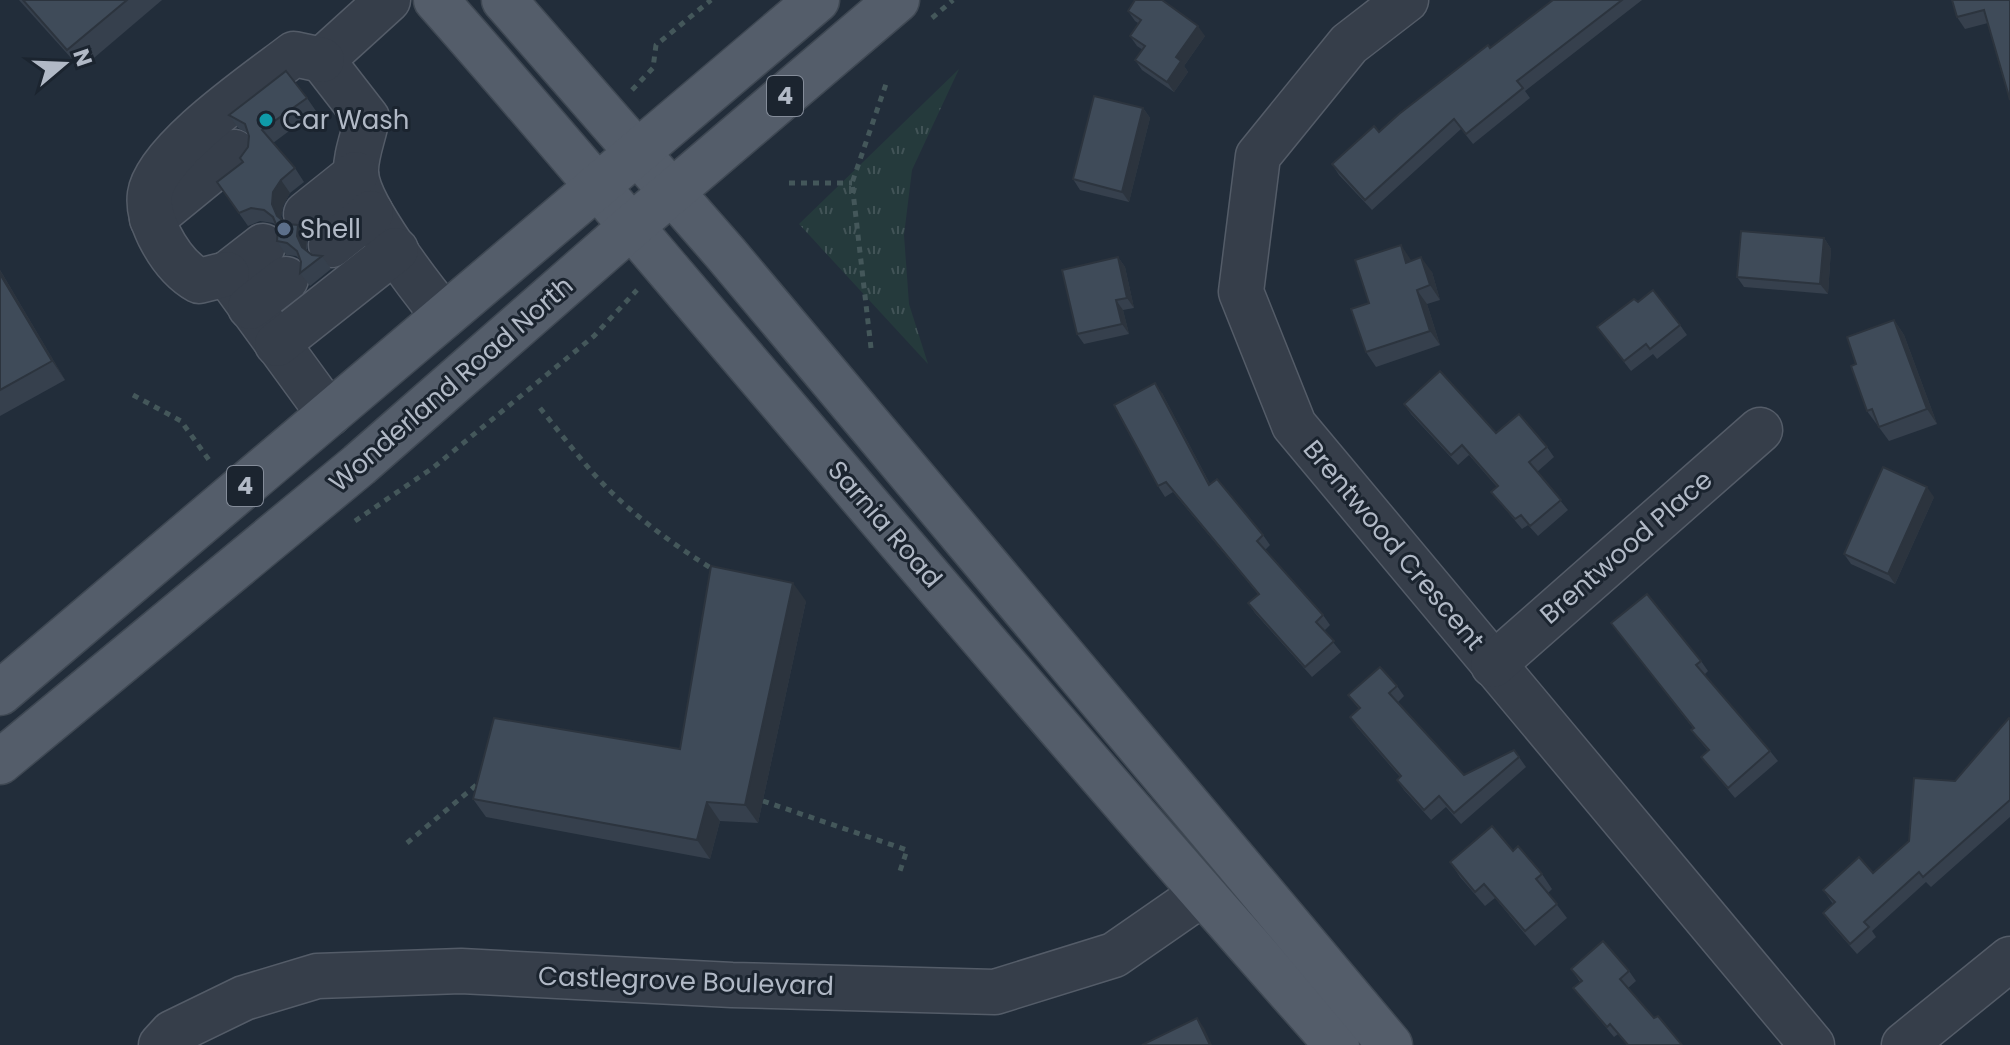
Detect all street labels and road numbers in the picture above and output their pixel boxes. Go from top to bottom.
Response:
road number: 4 [767,76,803,116]
street label: Wonderland Road North [321,268,581,500]
street label: Brentwood Crescent [1295,432,1493,658]
street label: Sarnia Road [820,453,950,595]
street label: Brentwood Place [1532,462,1720,632]
road number: 4 [227,466,263,506]
street label: Castlegrove Boulevard [537,958,835,1004]

